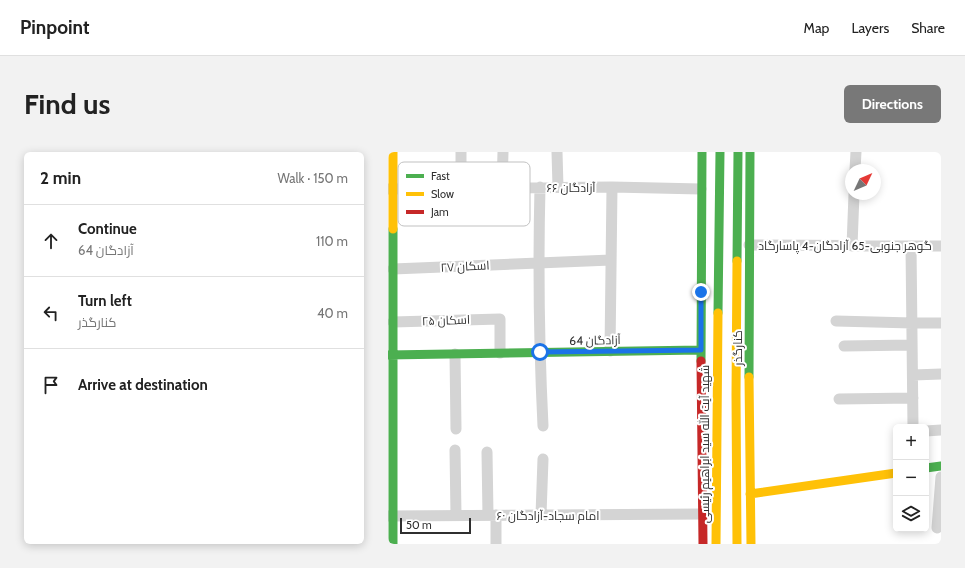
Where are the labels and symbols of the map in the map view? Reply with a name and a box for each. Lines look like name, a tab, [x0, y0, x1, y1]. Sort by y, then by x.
legend	[398, 162, 530, 226]
north arrow	[845, 164, 881, 200]
text: Fast	[431, 169, 450, 183]
street label: آزادگان ۶۶	[546, 180, 596, 195]
text: Slow	[431, 187, 454, 201]
text: Jam	[430, 205, 449, 219]
street label: گوهر جنوبی-65 آزادگان-4 پاسارگاد	[758, 238, 932, 255]
street label: اسکان ۲۷	[440, 257, 490, 275]
route end	[692, 283, 710, 301]
street label: اسکان ۲۵	[422, 312, 470, 328]
street label: کنارگذر	[730, 330, 745, 367]
street label: آزادگان 64	[569, 332, 622, 348]
route start	[531, 343, 549, 361]
street label: شهید آیت الله سید ابراهیم رئیسی	[697, 365, 713, 523]
street label: امام سجاد-آزادگان ۶۰	[497, 508, 599, 524]
scale bar	[400, 516, 471, 535]

